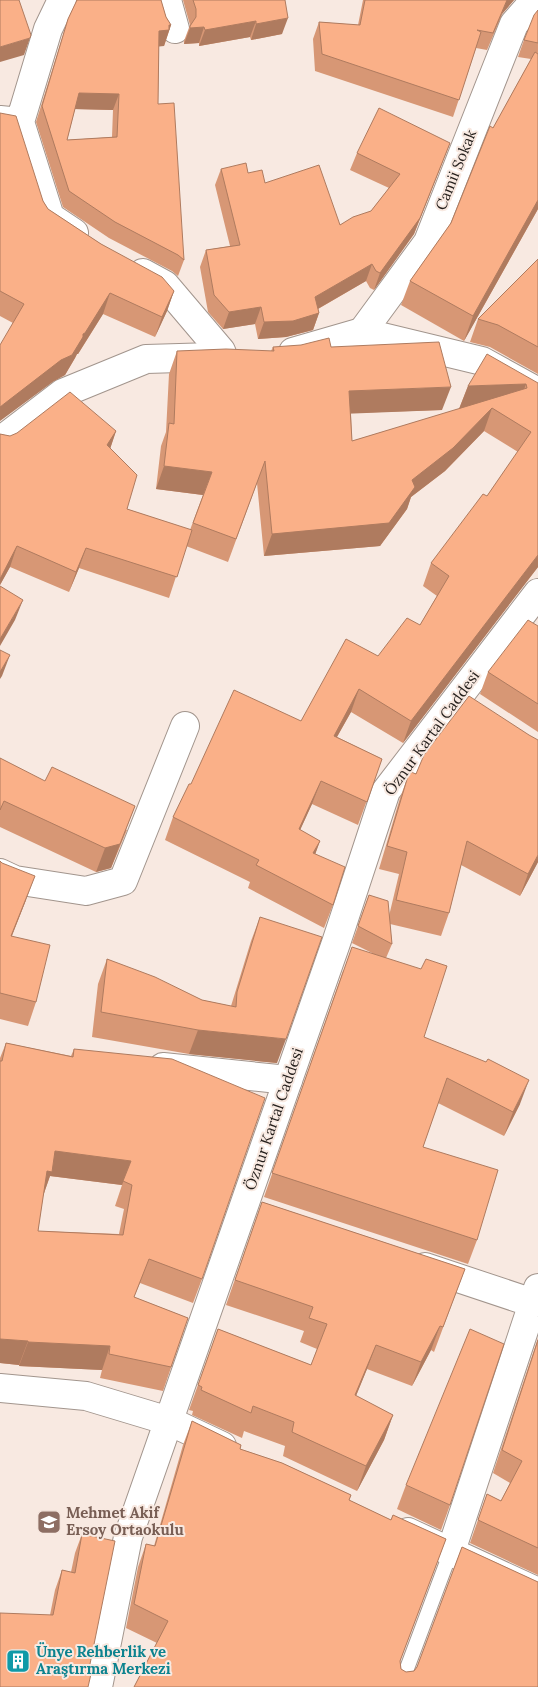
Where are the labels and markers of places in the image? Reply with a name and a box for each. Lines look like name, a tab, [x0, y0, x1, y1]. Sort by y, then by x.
place label: Mehmet Akif Ersoy Ortaokulu	[66, 1503, 184, 1539]
school or university icon: Mehmet Akif Ersoy Ortaokulu	[36, 1509, 62, 1535]
place label: Ünye Rehberlik ve Araştırma Merkezi	[36, 1642, 171, 1678]
building icon: Ünye Rehberlik ve Araştırma Merkezi	[5, 1648, 31, 1674]

